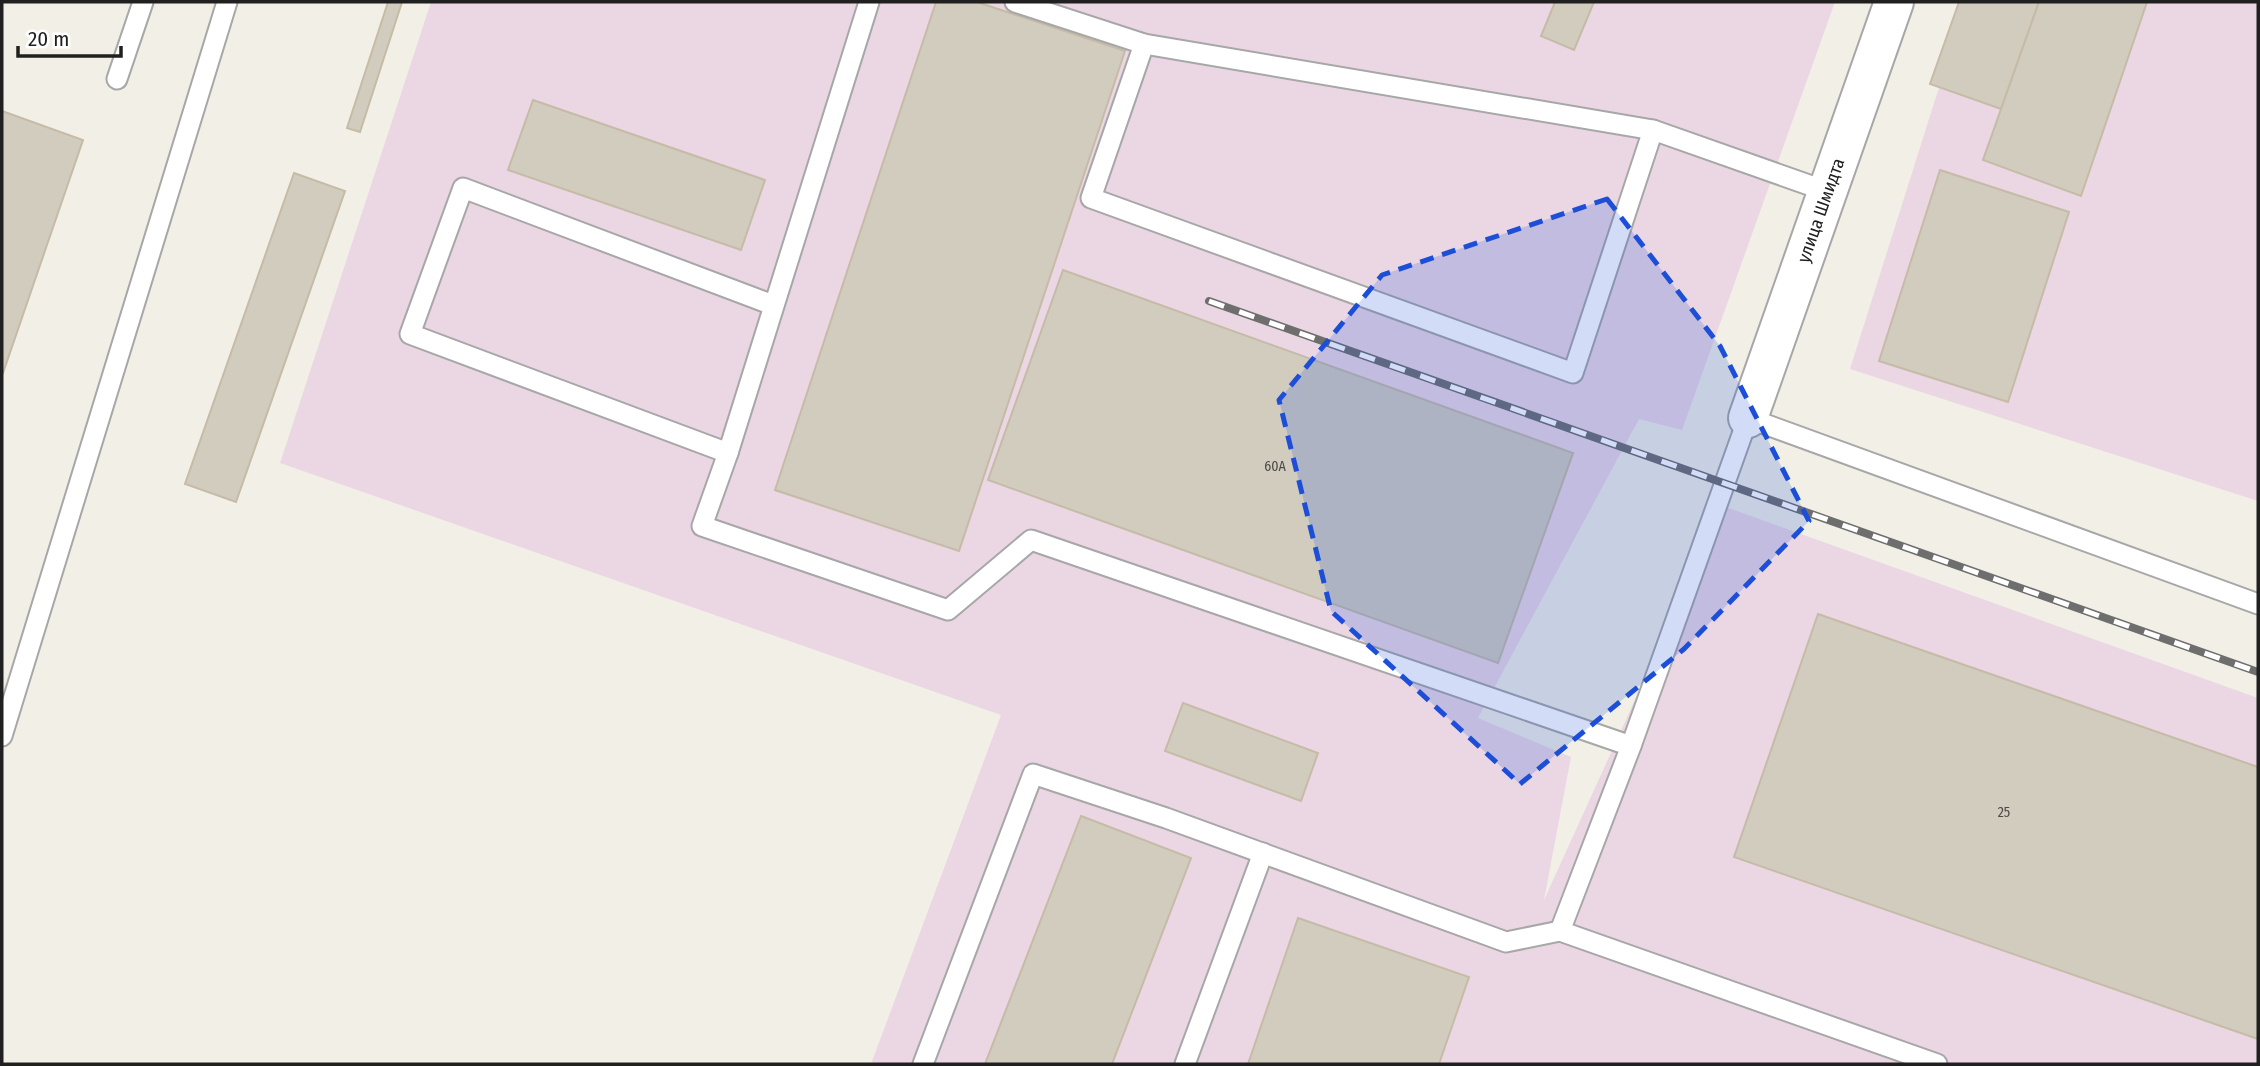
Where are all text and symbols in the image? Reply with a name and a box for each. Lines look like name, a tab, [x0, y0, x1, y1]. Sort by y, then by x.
scale bar	[18, 14, 121, 58]
text: 20 m	[28, 26, 69, 52]
street label: улица Шмидта	[1792, 155, 1849, 266]
house number: 60А	[1264, 458, 1286, 475]
house number: 25	[1998, 804, 2010, 821]

